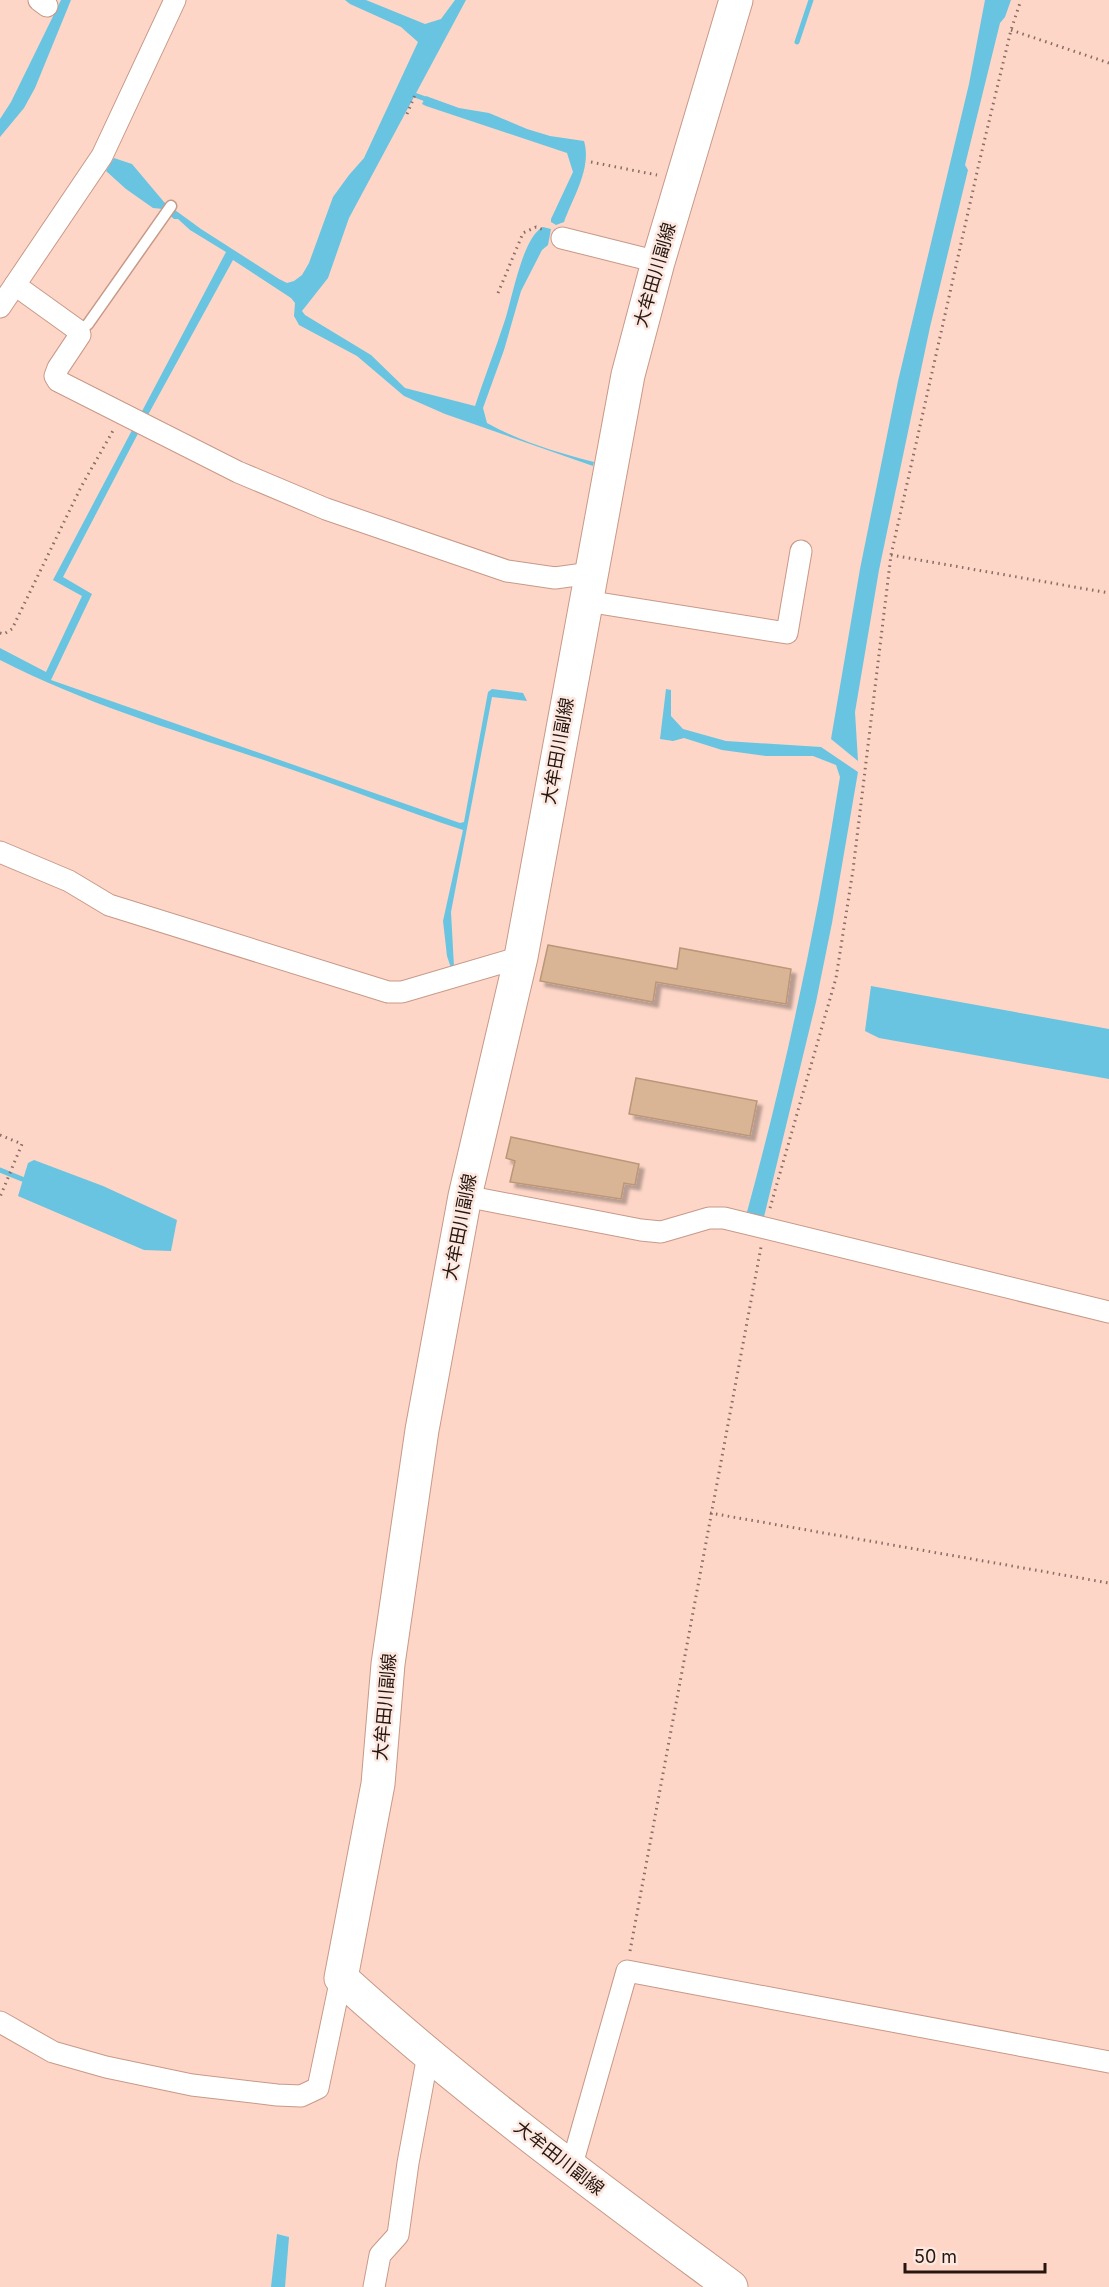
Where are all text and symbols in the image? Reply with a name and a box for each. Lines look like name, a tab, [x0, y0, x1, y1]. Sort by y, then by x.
street label: 大牟田川副線	[630, 220, 679, 330]
street label: 大牟田川副線	[538, 696, 577, 806]
street label: 大牟田川副線	[439, 1172, 480, 1282]
street label: 大牟田川副線	[369, 1652, 400, 1762]
street label: 大牟田川副線	[510, 2116, 608, 2199]
scale bar	[905, 2236, 1044, 2274]
text: 50 m	[914, 2246, 957, 2267]

